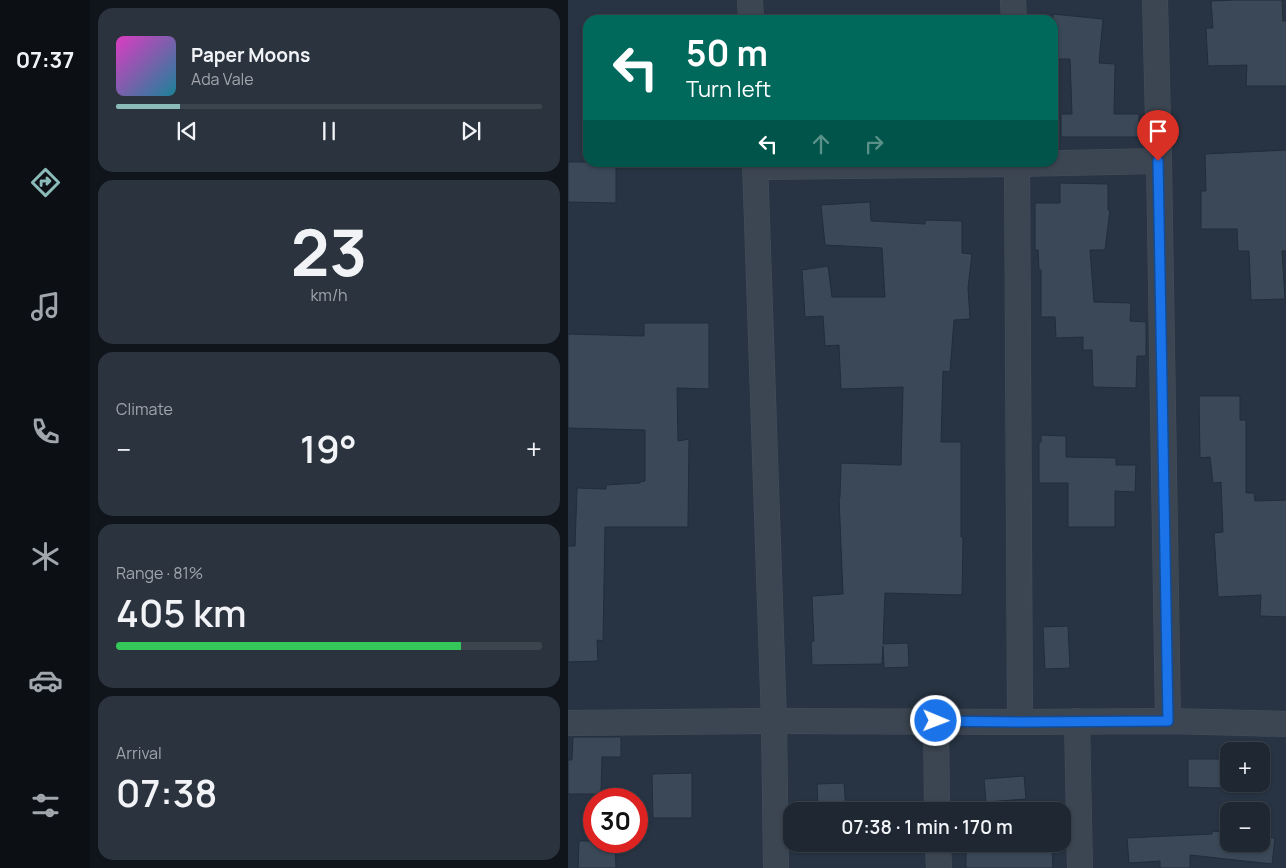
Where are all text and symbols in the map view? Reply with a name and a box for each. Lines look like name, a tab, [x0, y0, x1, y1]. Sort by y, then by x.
text: 50 m	[686, 29, 768, 77]
icon: left	[603, 35, 668, 100]
text: Paper Moons	[191, 42, 310, 68]
text: 07:37	[16, 45, 74, 75]
text: Ada Vale	[191, 68, 254, 90]
text: Turn left	[686, 74, 771, 104]
pin	[1137, 110, 1179, 161]
icon: previous	[173, 117, 201, 145]
icon: pause	[315, 117, 343, 145]
icon: next	[457, 117, 485, 145]
icon: arrive	[1144, 117, 1172, 145]
icon: left	[754, 130, 782, 158]
icon: ahead	[807, 130, 835, 158]
icon: right	[860, 130, 888, 158]
icon: directions	[28, 165, 63, 200]
text: 23	[291, 207, 367, 296]
text: km/h	[310, 284, 348, 306]
icon: music	[28, 289, 63, 324]
text: Climate	[116, 398, 173, 420]
icon: phone	[28, 414, 63, 449]
text: 19°	[300, 422, 357, 474]
text: −	[116, 430, 131, 468]
text: +	[526, 430, 542, 468]
icon: climate	[28, 539, 63, 574]
text: Range · 81%	[116, 562, 203, 584]
text: 405 km	[116, 586, 247, 638]
icon: car	[28, 663, 63, 698]
position arrow	[909, 694, 961, 746]
text: Arrival	[116, 742, 162, 764]
map controls	[1220, 742, 1270, 852]
button: +	[1220, 742, 1270, 792]
text: 07:38	[116, 766, 217, 818]
icon: filters	[28, 788, 63, 823]
speed limit sign: 30	[583, 788, 648, 853]
button: −	[1220, 802, 1270, 852]
text: 07:38 · 1 min · 170 m	[841, 814, 1013, 840]

